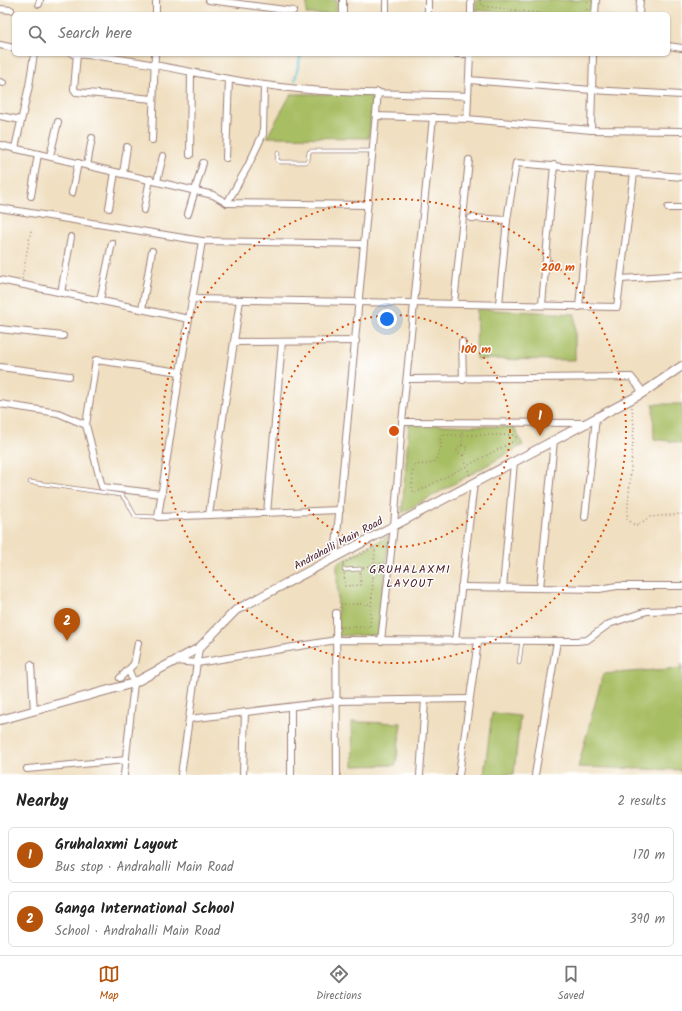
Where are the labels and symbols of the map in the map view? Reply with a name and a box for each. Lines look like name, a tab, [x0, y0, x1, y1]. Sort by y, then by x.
text: 200 m	[541, 258, 575, 277]
your location	[377, 309, 397, 329]
text: 100 m	[461, 340, 491, 359]
pin: 1	[527, 403, 553, 436]
centre of rings	[387, 424, 401, 438]
street label: Andrahalli Main Road	[290, 512, 387, 575]
district label: GRUHALAXMI LAYOUT	[369, 560, 451, 593]
pin: 2	[54, 608, 80, 641]

